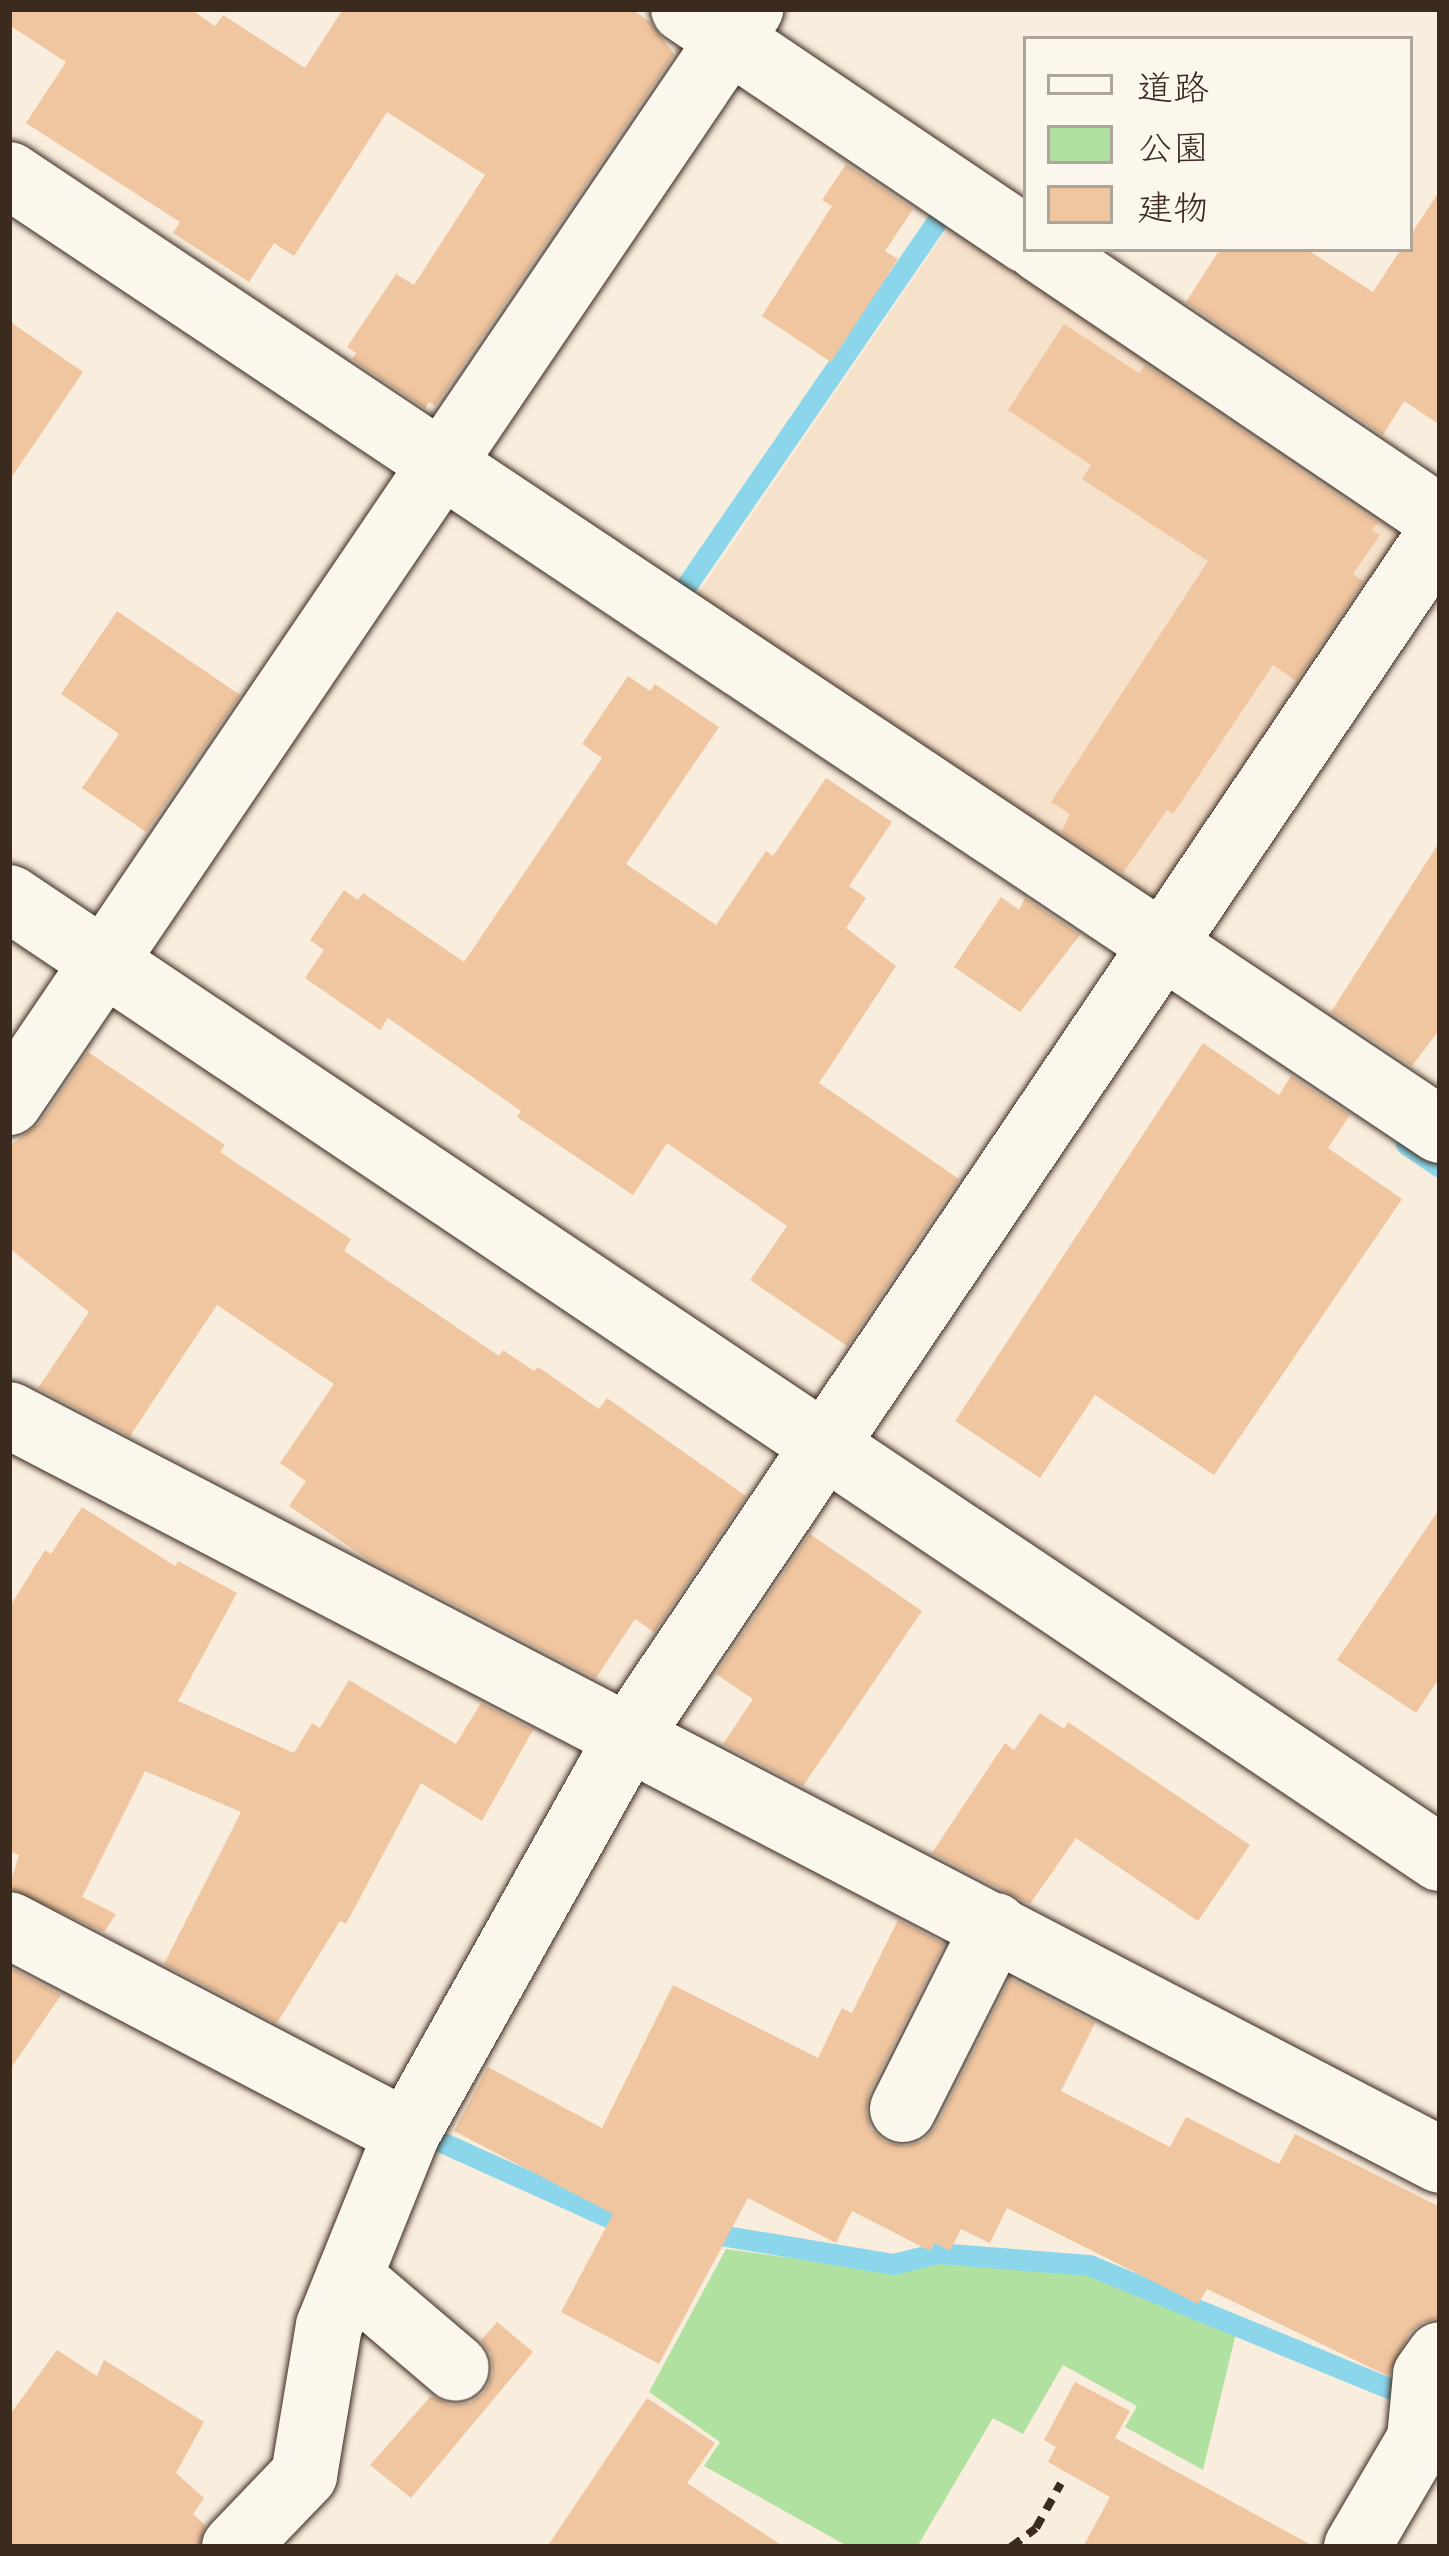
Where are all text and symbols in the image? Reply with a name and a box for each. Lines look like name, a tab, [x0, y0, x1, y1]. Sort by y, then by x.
legend	[1023, 36, 1413, 252]
text: 道路	[1137, 62, 1209, 109]
text: 公園	[1137, 122, 1209, 169]
text: 建物	[1137, 182, 1209, 229]

